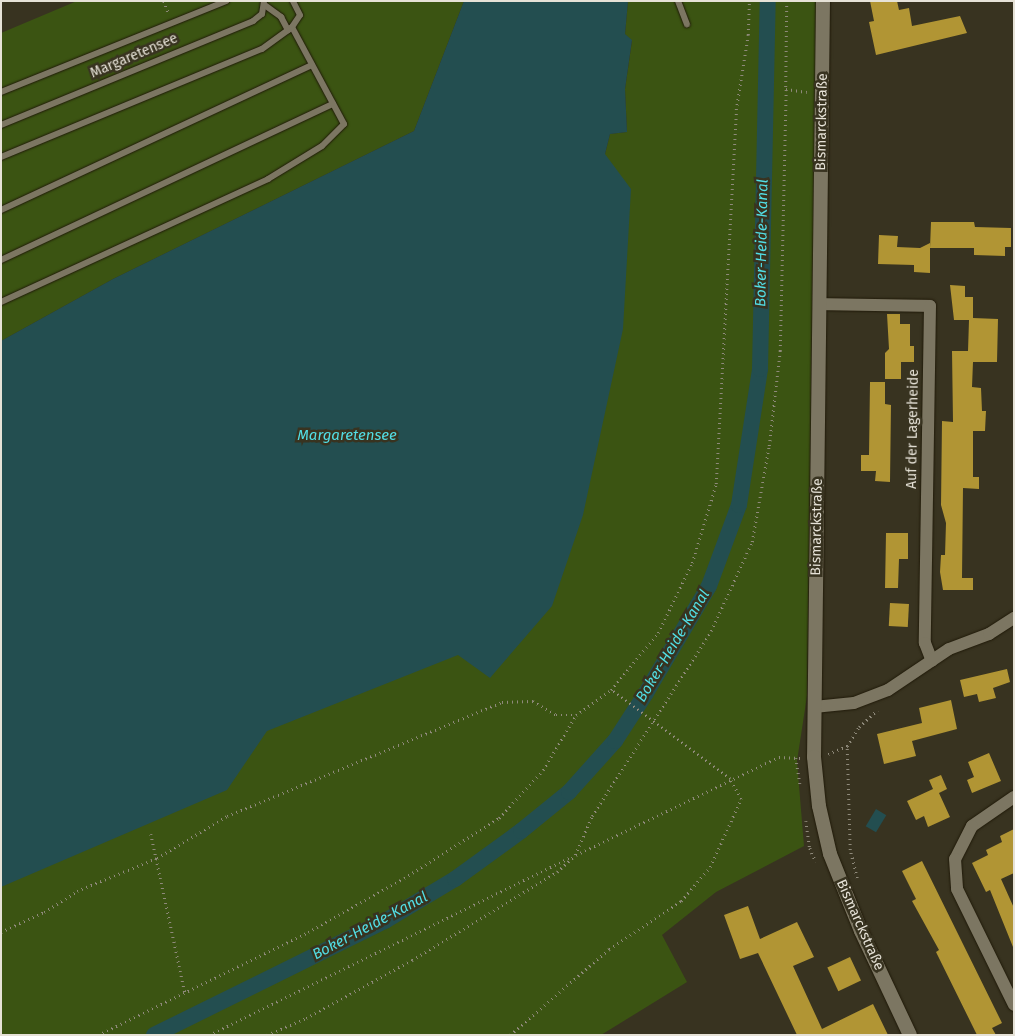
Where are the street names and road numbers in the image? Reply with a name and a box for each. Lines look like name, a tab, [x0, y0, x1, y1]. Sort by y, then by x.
street label: Margaretensee	[88, 30, 180, 82]
street label: Bismarckstraße	[813, 73, 831, 171]
street label: Auf der Lagerheide	[904, 369, 922, 489]
street label: Bismarckstraße	[808, 478, 826, 576]
street label: Bismarckstraße	[833, 877, 887, 973]

